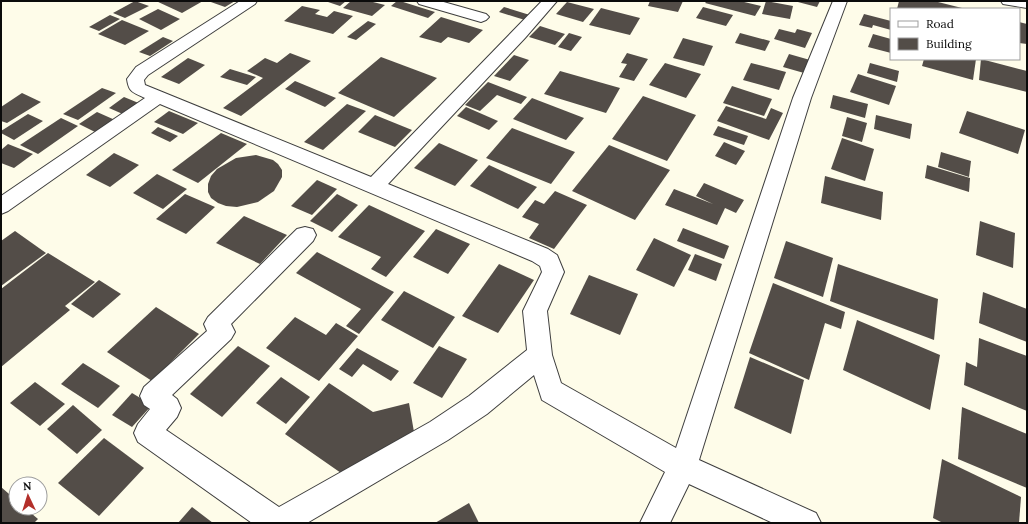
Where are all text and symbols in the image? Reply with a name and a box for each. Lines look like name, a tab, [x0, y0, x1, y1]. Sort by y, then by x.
legend	[890, 8, 1020, 60]
text: Road	[926, 16, 954, 31]
text: Building	[926, 36, 972, 51]
north arrow	[8, 476, 48, 516]
text: N	[23, 479, 33, 493]

